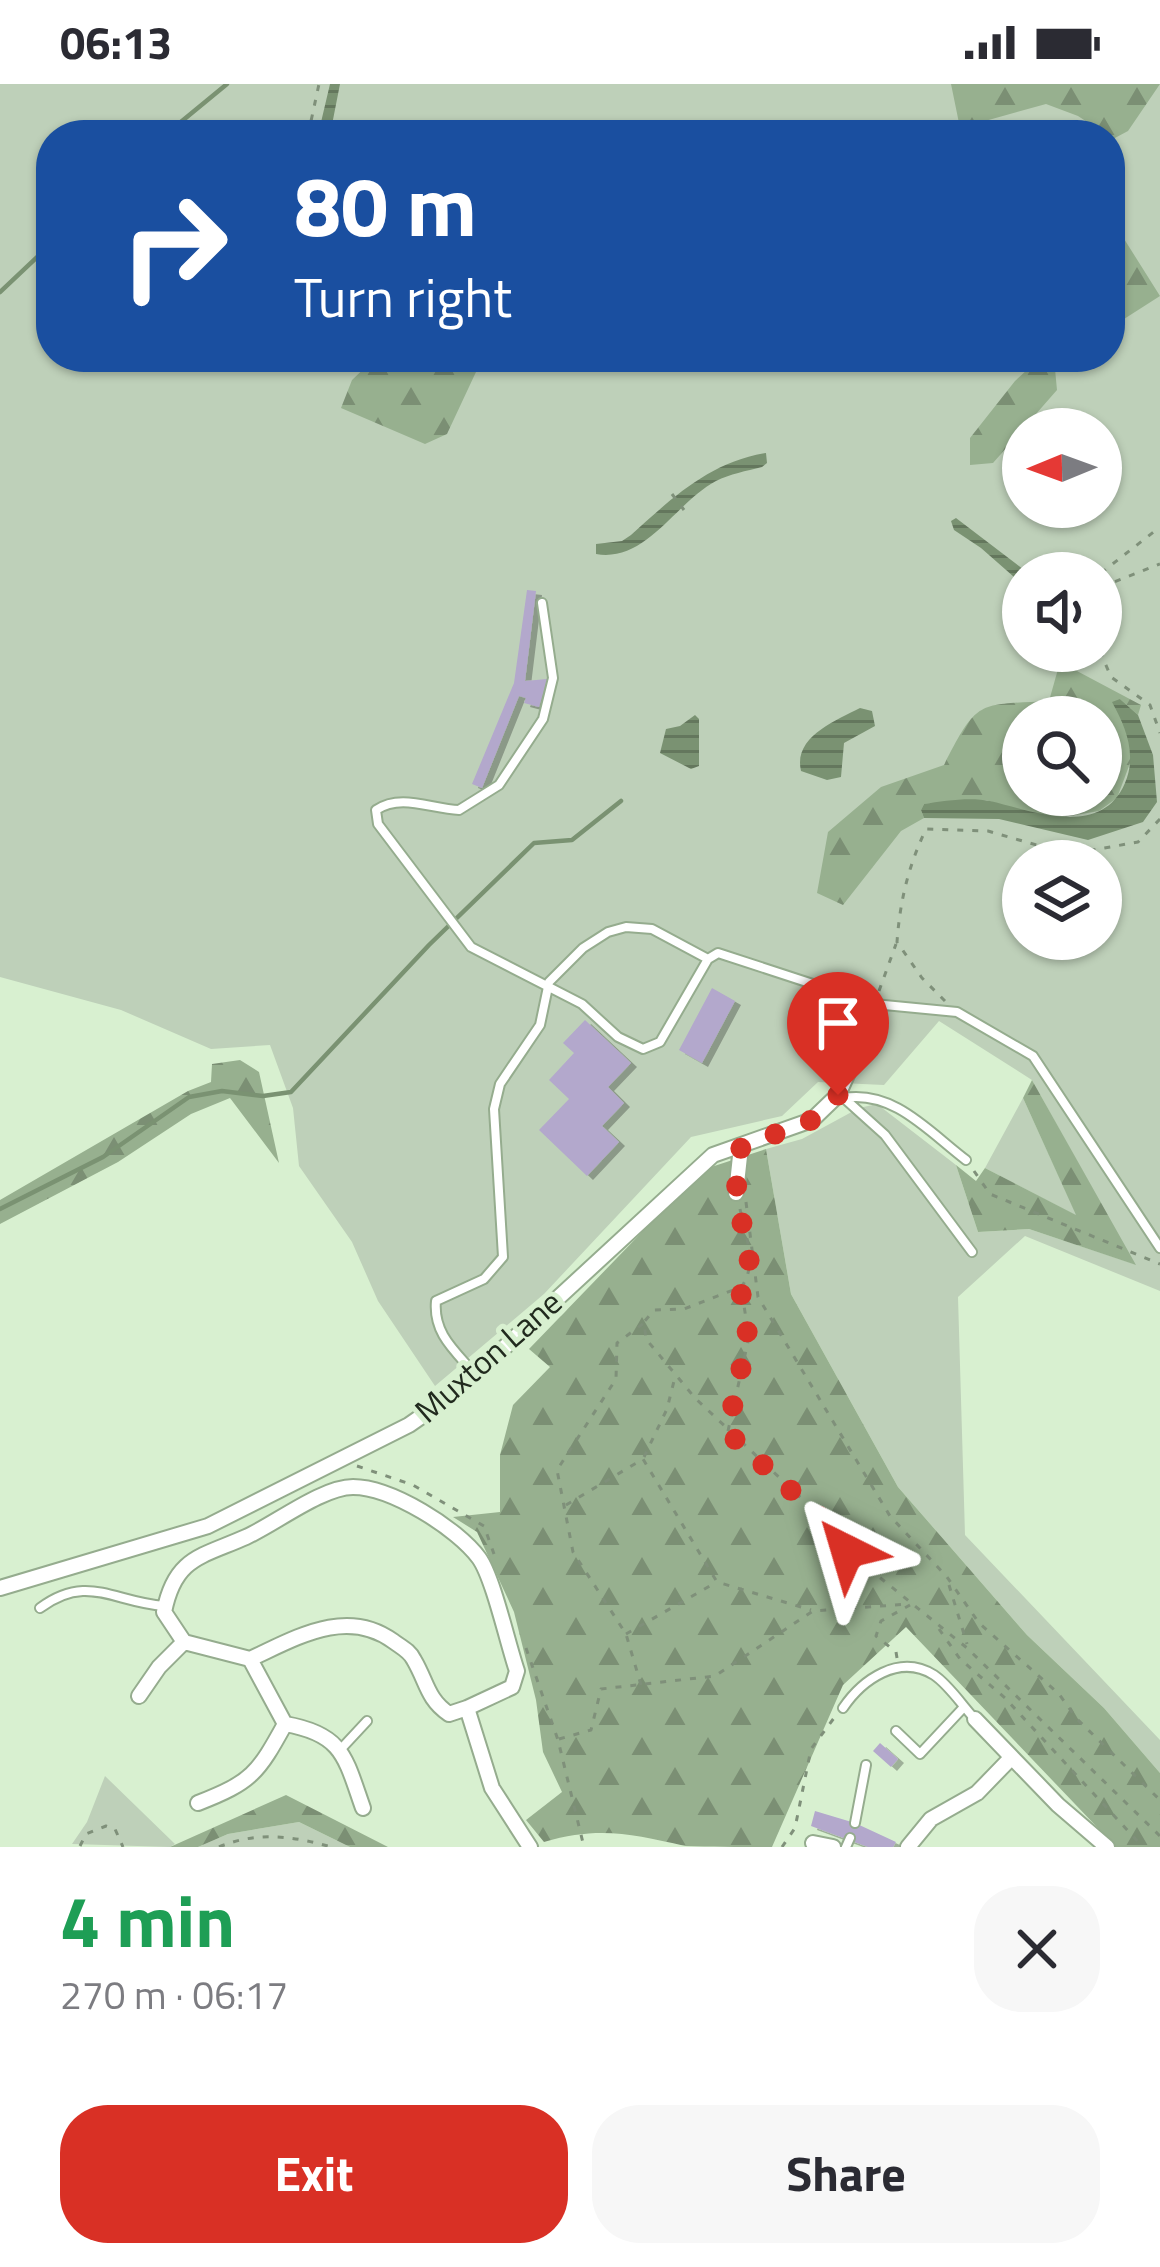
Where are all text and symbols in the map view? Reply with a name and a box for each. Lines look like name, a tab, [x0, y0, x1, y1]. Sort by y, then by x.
text: 06:13	[60, 8, 172, 76]
text: 80 m	[294, 141, 477, 269]
icon: right	[96, 168, 252, 324]
text: Turn right	[294, 256, 512, 338]
north arrow	[1002, 408, 1122, 528]
map controls	[1002, 408, 1122, 960]
button: sound	[1002, 552, 1122, 672]
button: search	[1002, 696, 1122, 816]
button: layers	[1002, 840, 1122, 960]
pin	[787, 972, 889, 1095]
icon: arrive	[805, 990, 871, 1056]
street label: Muxton Lane	[403, 1278, 573, 1434]
position arrow	[784, 1488, 910, 1614]
text: 4 min	[60, 1865, 235, 1975]
button: close	[974, 1886, 1100, 2012]
text: 270 m · 06:17	[60, 1965, 288, 2024]
button: Exit	[60, 2105, 568, 2243]
button: Share	[592, 2105, 1100, 2243]

